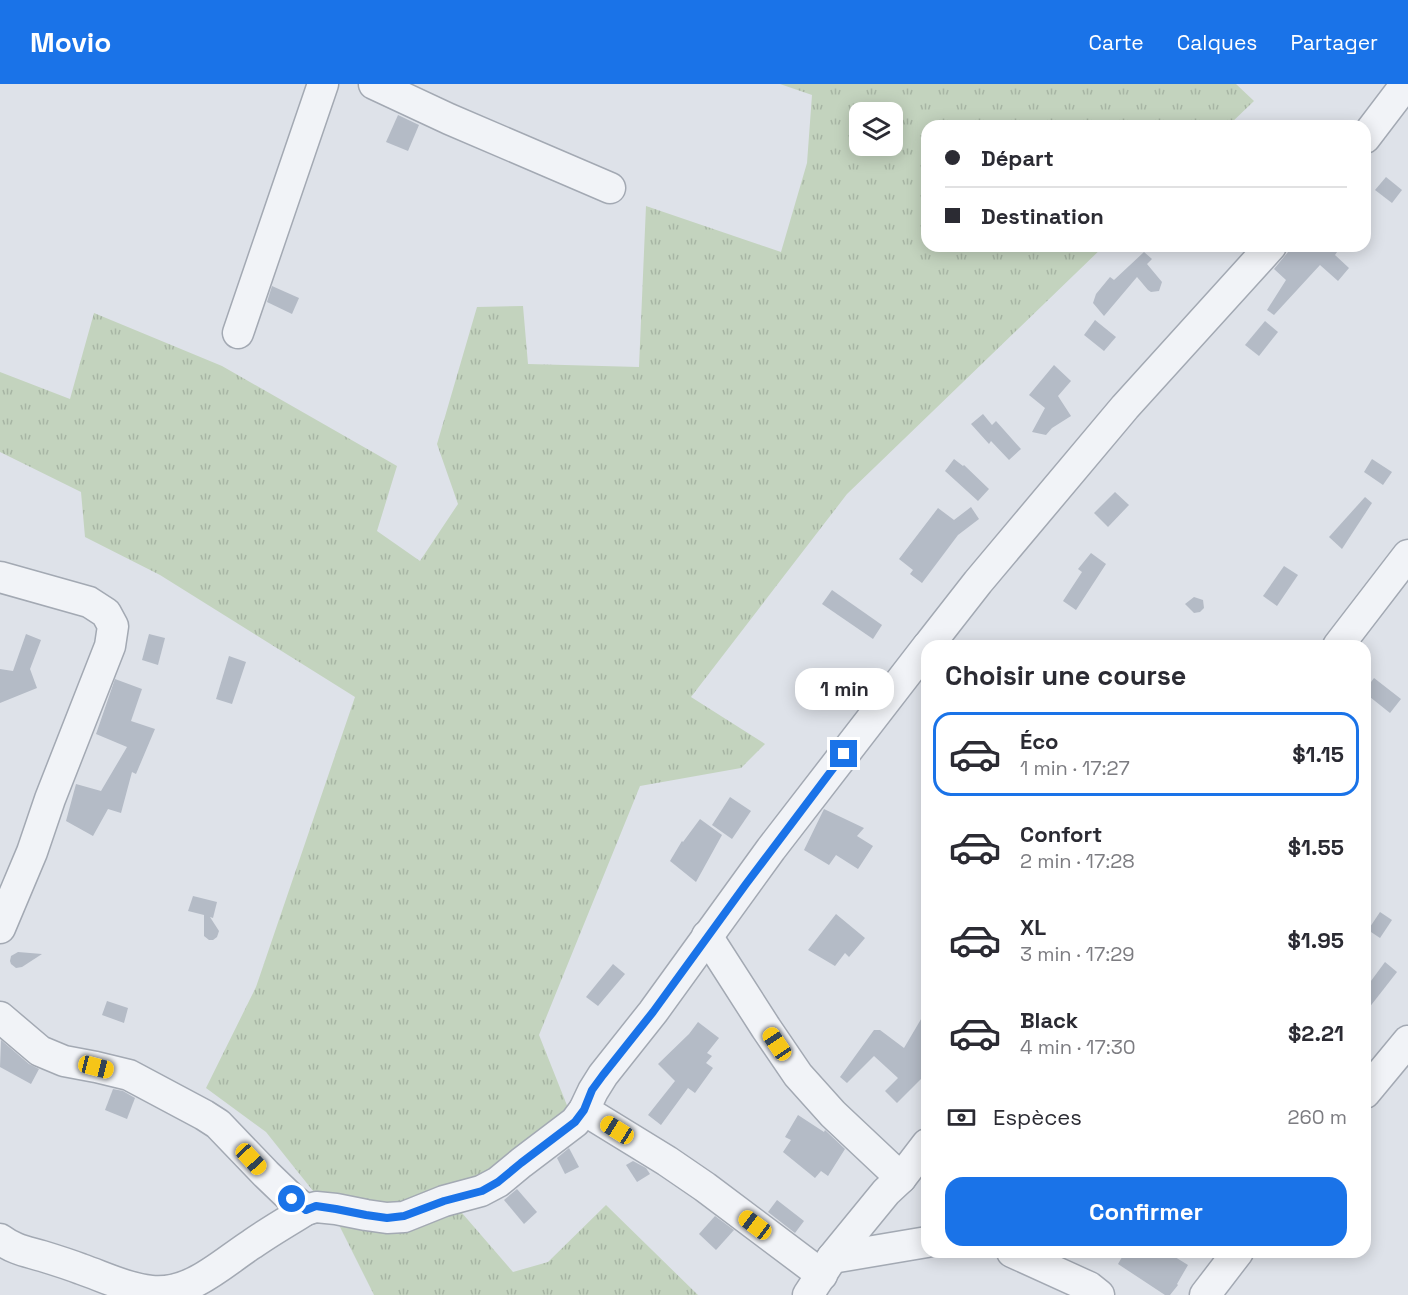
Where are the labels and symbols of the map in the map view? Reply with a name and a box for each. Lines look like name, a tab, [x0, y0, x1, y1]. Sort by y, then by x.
callout: 1 min	[794, 667, 894, 709]
route end	[830, 740, 857, 767]
car	[759, 1024, 795, 1064]
car	[76, 1054, 116, 1080]
car	[597, 1113, 637, 1147]
car	[232, 1140, 270, 1178]
route start	[278, 1185, 305, 1212]
car	[735, 1207, 775, 1243]

